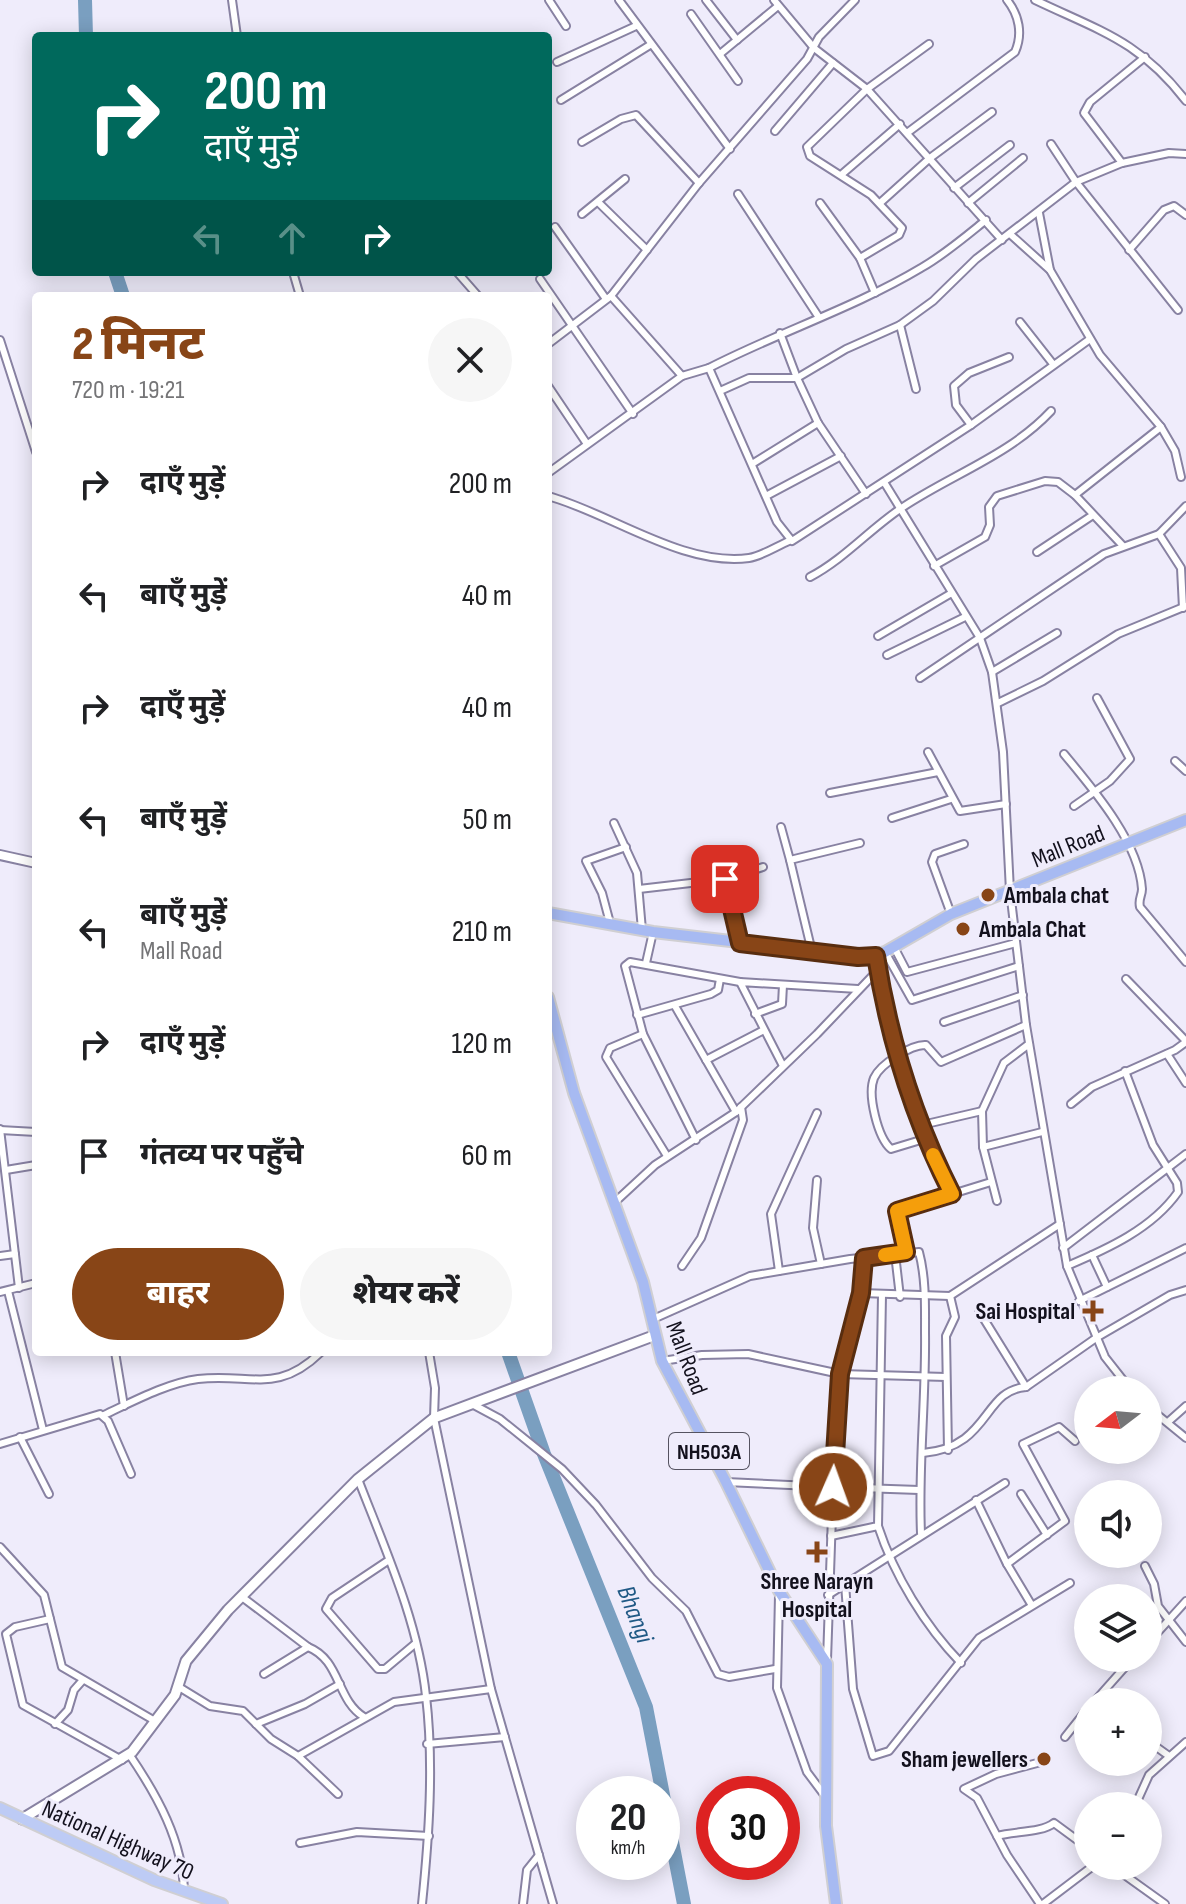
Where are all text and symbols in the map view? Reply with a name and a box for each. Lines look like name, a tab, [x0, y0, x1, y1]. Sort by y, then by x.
text: 200 m	[204, 59, 328, 126]
icon: right	[72, 64, 176, 168]
text: दाएँ मुड़ें	[204, 127, 299, 170]
icon: left	[186, 216, 230, 260]
icon: ahead	[270, 216, 314, 260]
icon: right	[354, 216, 398, 260]
text: 2 मिनट	[72, 316, 204, 373]
button: close	[428, 318, 512, 402]
text: 720 m · 19:21	[72, 375, 184, 406]
icon: right	[72, 462, 116, 506]
text: दाएँ मुड़ें	[140, 465, 225, 501]
text: 200 m	[449, 466, 512, 502]
icon: left	[72, 574, 116, 618]
text: बाएँ मुड़ें	[140, 577, 227, 613]
text: 40 m	[462, 578, 512, 614]
icon: right	[72, 686, 116, 730]
text: दाएँ मुड़ें	[140, 689, 225, 725]
text: 40 m	[462, 690, 512, 726]
icon: left	[72, 798, 116, 842]
text: बाएँ मुड़ें	[140, 801, 227, 837]
text: 50 m	[463, 802, 512, 838]
street label: Mall Road	[1027, 819, 1109, 874]
pin	[691, 845, 759, 913]
icon: arrive	[703, 857, 747, 901]
place label: Ambala chat	[1003, 881, 1109, 910]
marker: Ambala chat	[979, 886, 997, 904]
text: बाएँ मुड़ें	[140, 897, 227, 933]
icon: left	[72, 910, 116, 954]
text: 210 m	[452, 914, 512, 950]
place label: Ambala Chat	[978, 915, 1086, 944]
marker: Ambala Chat	[954, 920, 972, 938]
text: Mall Road	[140, 936, 223, 967]
icon: right	[72, 1022, 116, 1066]
text: दाएँ मुड़ें	[140, 1025, 225, 1061]
text: 120 m	[451, 1026, 512, 1062]
icon: arrive	[72, 1134, 116, 1178]
text: गंतव्य पर पहुँचे	[140, 1137, 304, 1173]
text: 60 m	[461, 1138, 512, 1174]
button: बाहर	[72, 1248, 284, 1340]
button: शेयर करें	[300, 1248, 512, 1340]
place label: Sai Hospital	[975, 1297, 1075, 1326]
marker: Sai Hospital	[1082, 1300, 1104, 1322]
street label: Mall Road	[659, 1317, 714, 1399]
north arrow	[1074, 1376, 1162, 1464]
map controls	[1074, 1376, 1162, 1880]
road number: NH503A	[669, 1433, 749, 1469]
position arrow	[791, 1445, 875, 1529]
button: sound	[1074, 1480, 1162, 1568]
marker: Shree Narayn Hospital	[806, 1541, 828, 1563]
place label: Shree Narayn Hospital	[761, 1567, 873, 1624]
water label: Bhangi	[610, 1581, 660, 1649]
button: layers	[1074, 1584, 1162, 1672]
button: +	[1074, 1688, 1162, 1776]
place label: Sham jewellers	[901, 1745, 1028, 1774]
marker: Sham jewellers	[1035, 1750, 1053, 1768]
speed limit sign: 30	[696, 1776, 800, 1880]
button: −	[1074, 1792, 1162, 1880]
street label: National Highway 70	[37, 1794, 198, 1887]
text: 20	[610, 1794, 646, 1842]
text: km/h	[611, 1836, 645, 1860]

